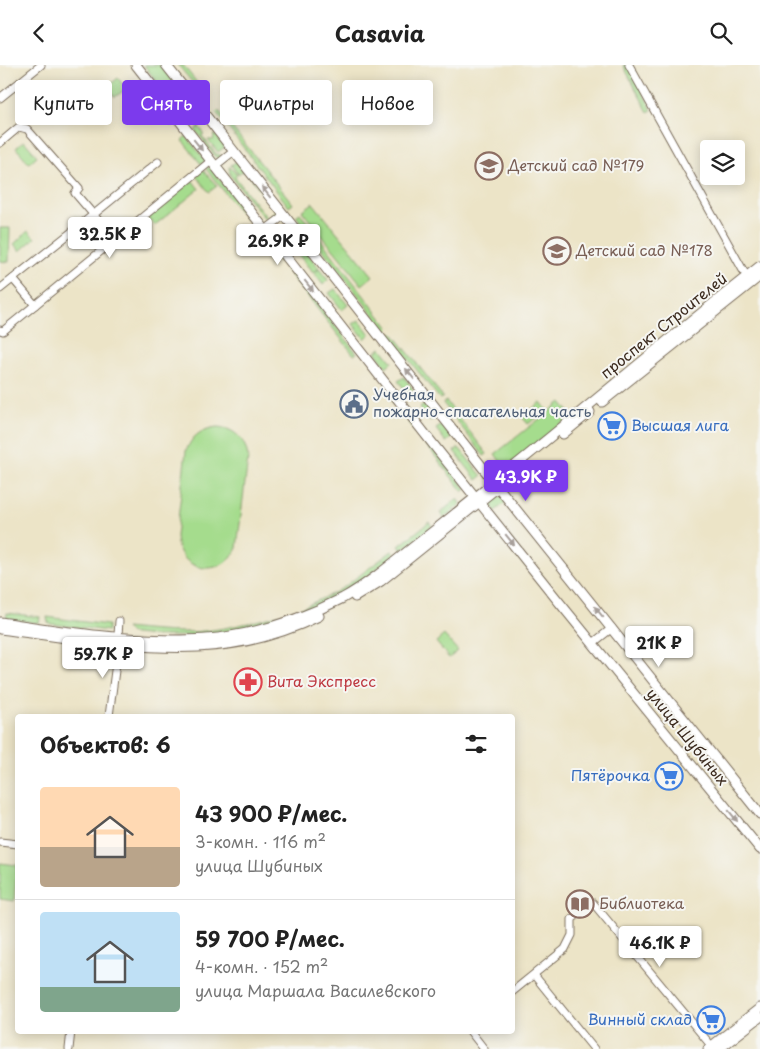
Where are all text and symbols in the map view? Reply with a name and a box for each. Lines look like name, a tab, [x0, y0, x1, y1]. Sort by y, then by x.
text: Casavia	[335, 16, 425, 49]
icon: back	[25, 19, 53, 47]
icon: search	[707, 19, 735, 47]
chip: Купить	[15, 80, 112, 125]
chip: Снять	[122, 80, 210, 125]
chip: Фильтры	[220, 80, 332, 125]
chip: Новое	[342, 80, 433, 125]
one-way arrow	[193, 138, 204, 151]
map controls	[700, 140, 745, 185]
button: layers	[700, 140, 745, 185]
school or university icon: Детский сад №179	[474, 151, 504, 181]
place label: Детский сад №179	[507, 153, 644, 176]
one-way arrow	[261, 186, 272, 199]
pin: 32.5K ₽	[64, 217, 156, 259]
text: 32.5K ₽	[79, 221, 141, 245]
pin: 26.9K ₽	[232, 223, 324, 266]
text: 26.9K ₽	[247, 228, 309, 252]
school or university icon: Детский сад №178	[542, 236, 572, 266]
place label: Детский сад №178	[575, 238, 713, 261]
street label: проспект Строителей	[595, 266, 731, 383]
one-way arrow	[304, 279, 315, 292]
one-way arrow	[405, 368, 416, 381]
place label: Учебная пожарно-спасательная часть	[373, 382, 592, 422]
public building icon: Учебная пожарно-спасательная часть	[339, 389, 369, 419]
supermarket icon: Высшая лига	[597, 411, 627, 441]
place label: Высшая лига	[631, 413, 729, 436]
pin: 43.9K ₽	[480, 459, 572, 502]
text: 43.9K ₽	[495, 464, 557, 488]
one-way arrow	[504, 533, 515, 546]
one-way arrow	[593, 606, 604, 619]
pin: 21K ₽	[624, 625, 694, 668]
text: 21K ₽	[636, 630, 682, 654]
pin: 59.7K ₽	[57, 637, 149, 679]
text: 59.7K ₽	[73, 641, 133, 665]
pharmacy icon: Вита Экспресс	[233, 667, 263, 697]
place label: Вита Экспресс	[267, 669, 376, 692]
street label: улица Шубиных	[642, 682, 735, 790]
text: Объектов: 6	[40, 728, 171, 760]
icon: filters	[462, 730, 490, 758]
supermarket icon: Пятёрочка	[654, 761, 684, 791]
place label: Пятёрочка	[571, 763, 651, 786]
text: 43 900 ₽/мес.	[195, 797, 347, 829]
icon: home	[80, 807, 140, 867]
one-way arrow	[728, 809, 739, 822]
text: 3-комн. · 116 m²	[195, 829, 326, 853]
text: улица Шубиных	[195, 853, 323, 877]
library icon: Библиотека	[565, 889, 595, 919]
place label: Библиотека	[599, 891, 685, 914]
text: 59 700 ₽/мес.	[195, 922, 345, 954]
pin: 46.1K ₽	[614, 925, 706, 968]
text: 46.1K ₽	[630, 930, 690, 954]
icon: home	[80, 932, 140, 992]
text: 4-комн. · 152 m²	[195, 954, 328, 978]
text: улица Маршала Василевского	[195, 978, 436, 1002]
supermarket icon: Винный склад	[696, 1005, 726, 1035]
place label: Винный склад	[588, 1007, 692, 1030]

